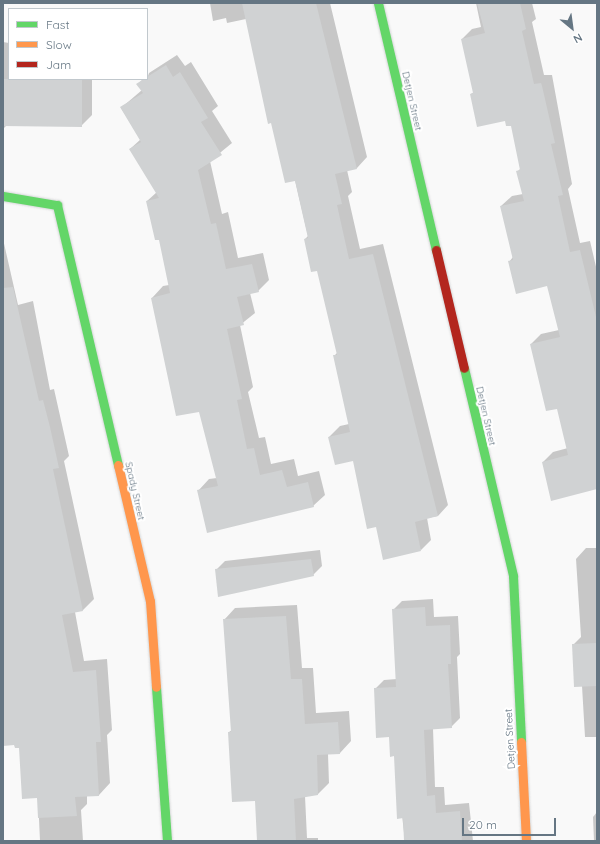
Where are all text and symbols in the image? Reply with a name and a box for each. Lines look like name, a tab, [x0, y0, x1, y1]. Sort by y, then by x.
legend	[8, 8, 148, 80]
north arrow	[552, 8, 592, 48]
text: Fast	[46, 17, 70, 32]
text: N	[571, 30, 585, 47]
text: Slow	[46, 37, 72, 52]
text: Jam	[46, 57, 71, 72]
street label: Detjen Street	[399, 70, 425, 132]
street label: Detjen Street	[473, 385, 499, 447]
street label: Spady Street	[122, 461, 148, 521]
street label: Detjen Street	[502, 708, 518, 770]
scale bar	[464, 810, 558, 836]
text: 20 m	[469, 817, 497, 832]

